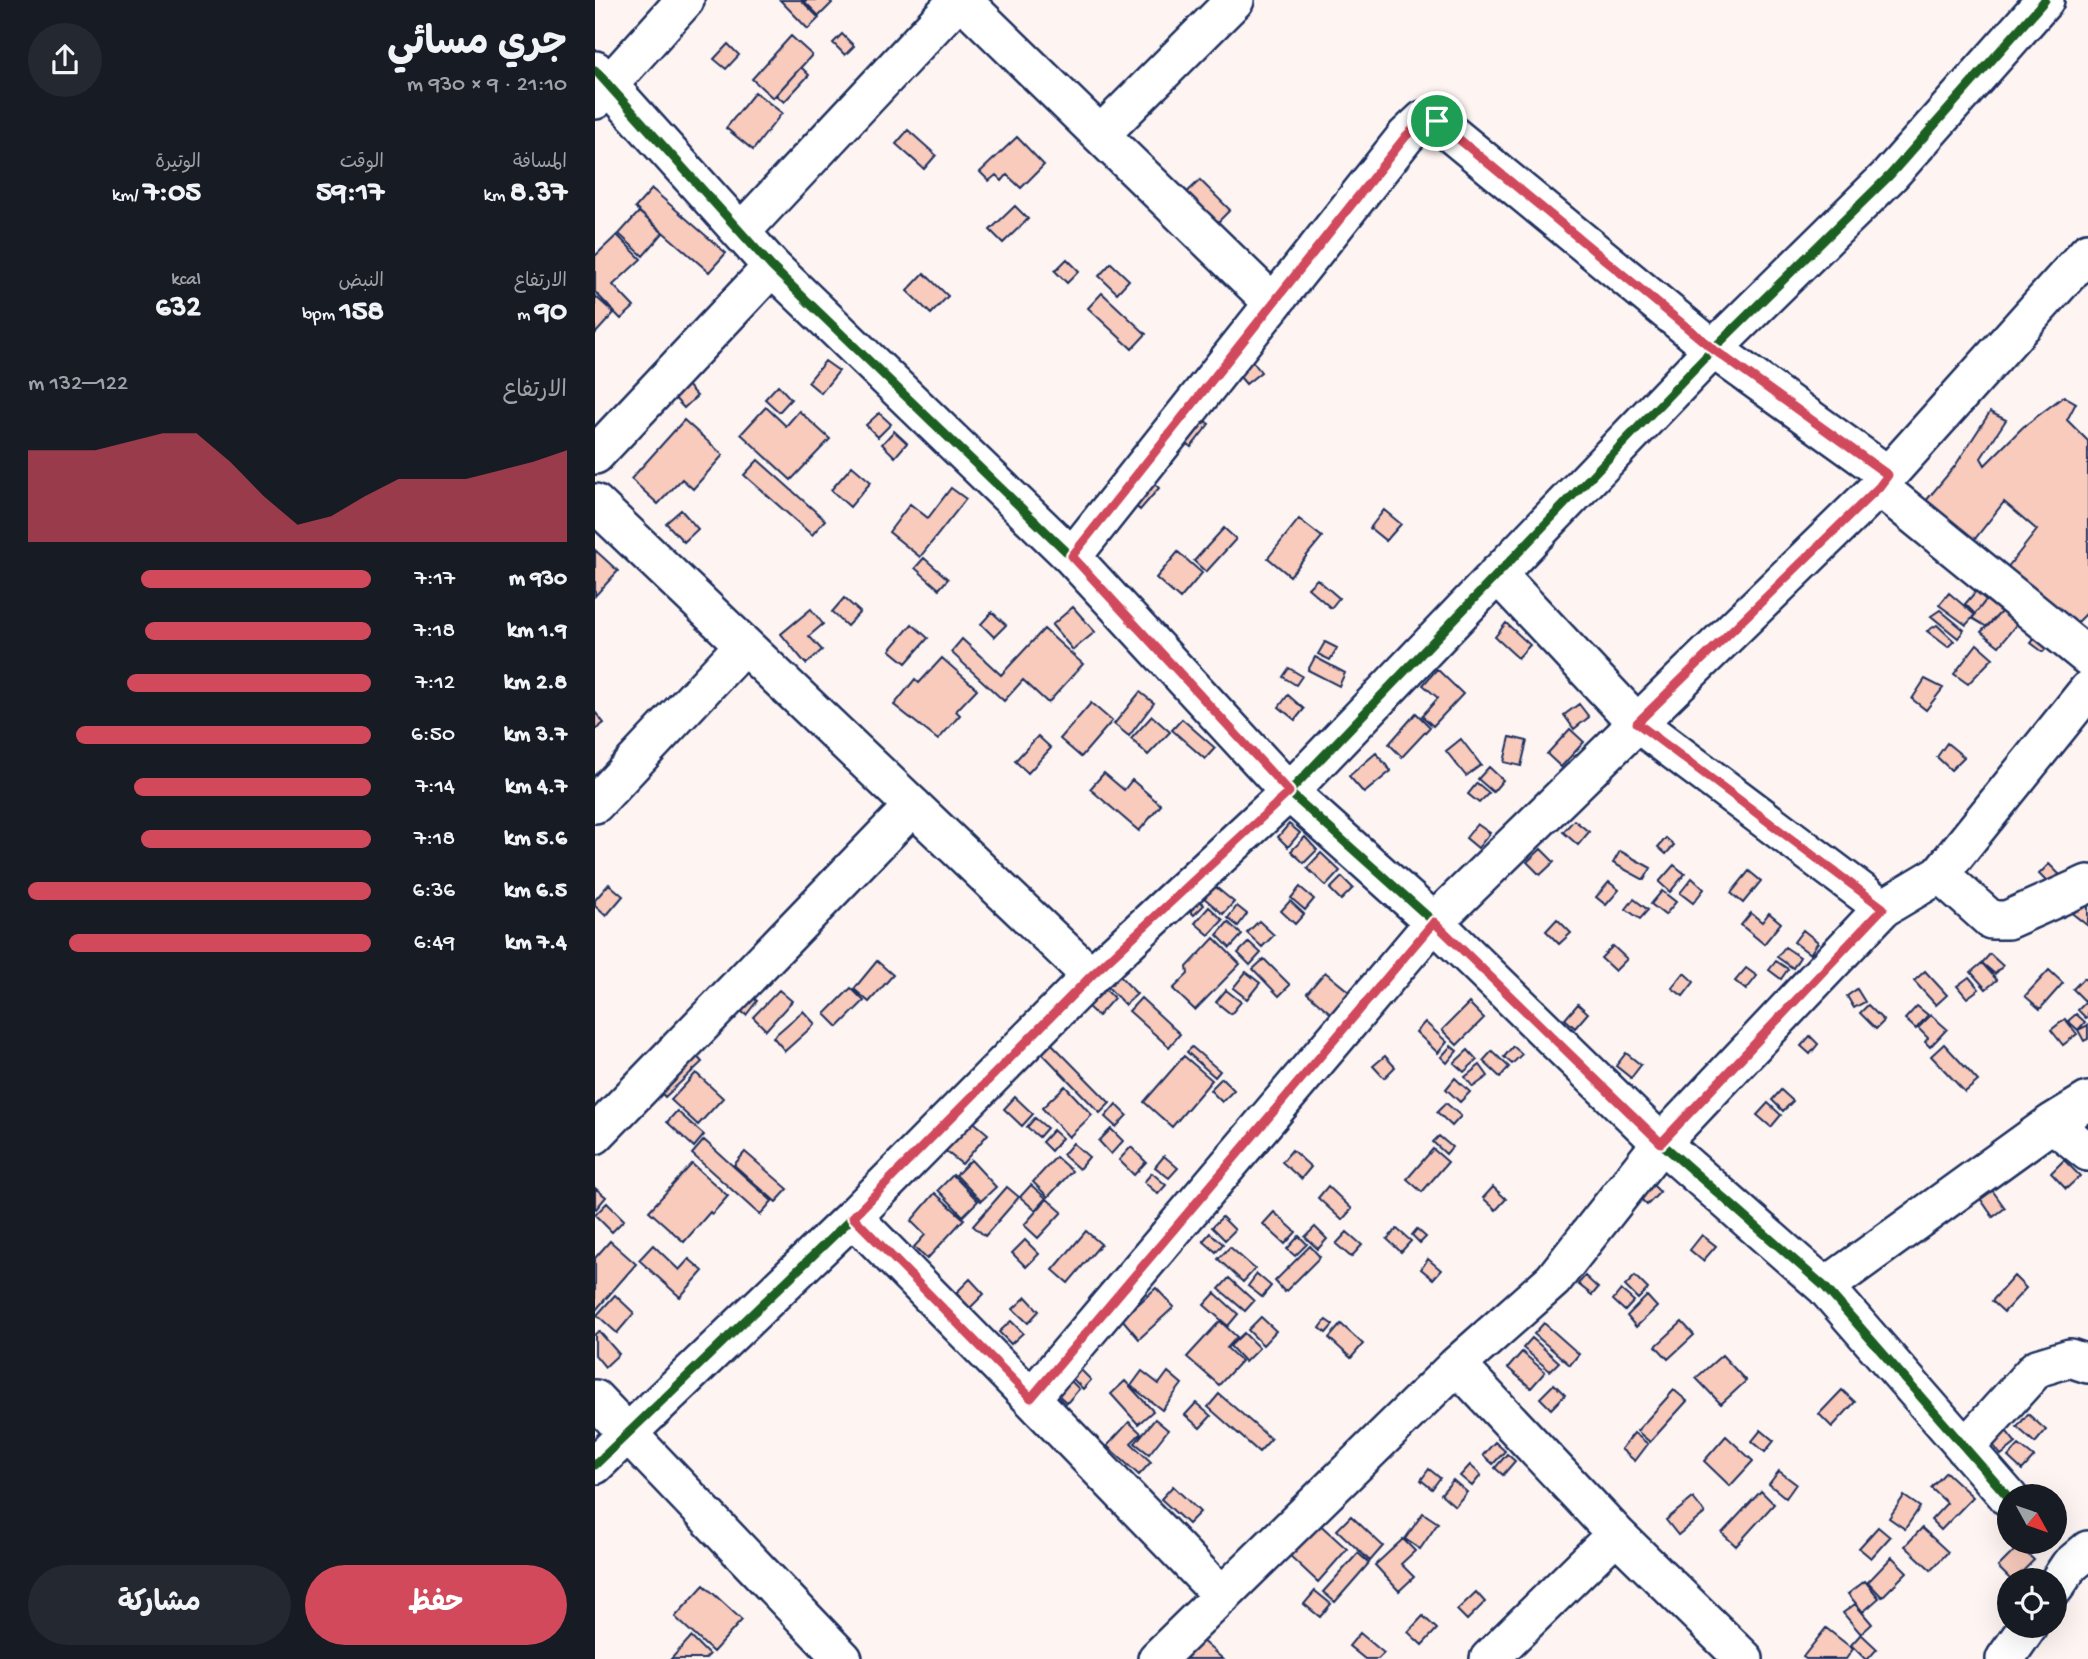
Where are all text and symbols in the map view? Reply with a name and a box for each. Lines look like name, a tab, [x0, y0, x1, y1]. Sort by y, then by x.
button: share	[28, 23, 102, 97]
text: جري مسائي	[387, 24, 567, 68]
text: 21:10 · 9 × 930 m	[407, 72, 567, 99]
pin	[1407, 91, 1467, 151]
icon: arrive	[1418, 102, 1456, 140]
text: الوتيرة	[155, 152, 201, 175]
text: الوقت	[340, 152, 384, 175]
text: المسافة	[513, 152, 567, 175]
text: 7:05	[143, 177, 201, 212]
text: 59:17	[316, 177, 384, 212]
text: 8.37	[510, 177, 567, 212]
text: /km	[112, 185, 143, 208]
text: km	[484, 185, 510, 208]
text: kcal	[171, 269, 201, 292]
text: النبض	[339, 271, 384, 294]
text: الارتفاع	[514, 271, 567, 294]
text: 632	[156, 292, 201, 327]
text: 158	[340, 296, 384, 331]
text: 90	[535, 296, 567, 331]
text: bpm	[302, 304, 340, 327]
text: m	[517, 304, 535, 327]
text: 122–132 m	[28, 371, 128, 398]
text: الارتفاع	[503, 378, 567, 405]
text: 7:17	[415, 566, 455, 593]
text: 930 m	[509, 566, 567, 593]
text: 7:18	[414, 618, 455, 645]
text: 1.9 km	[507, 618, 567, 645]
text: 7:12	[415, 670, 455, 697]
text: 2.8 km	[504, 670, 567, 697]
text: 6:50	[411, 722, 455, 749]
text: 3.7 km	[504, 722, 567, 749]
text: 7:14	[416, 774, 455, 801]
text: 4.7 km	[505, 774, 567, 801]
text: 7:18	[414, 826, 455, 853]
text: 5.6 km	[504, 826, 567, 853]
text: 6:36	[413, 878, 455, 905]
text: 6.5 km	[504, 878, 567, 905]
text: 6:49	[414, 930, 455, 957]
text: 7.4 km	[505, 930, 567, 957]
north arrow	[1997, 1484, 2067, 1554]
map controls	[1997, 1484, 2067, 1638]
button: مشاركة	[28, 1565, 291, 1645]
button: حفظ	[305, 1565, 567, 1645]
button: locate	[1997, 1568, 2067, 1638]

